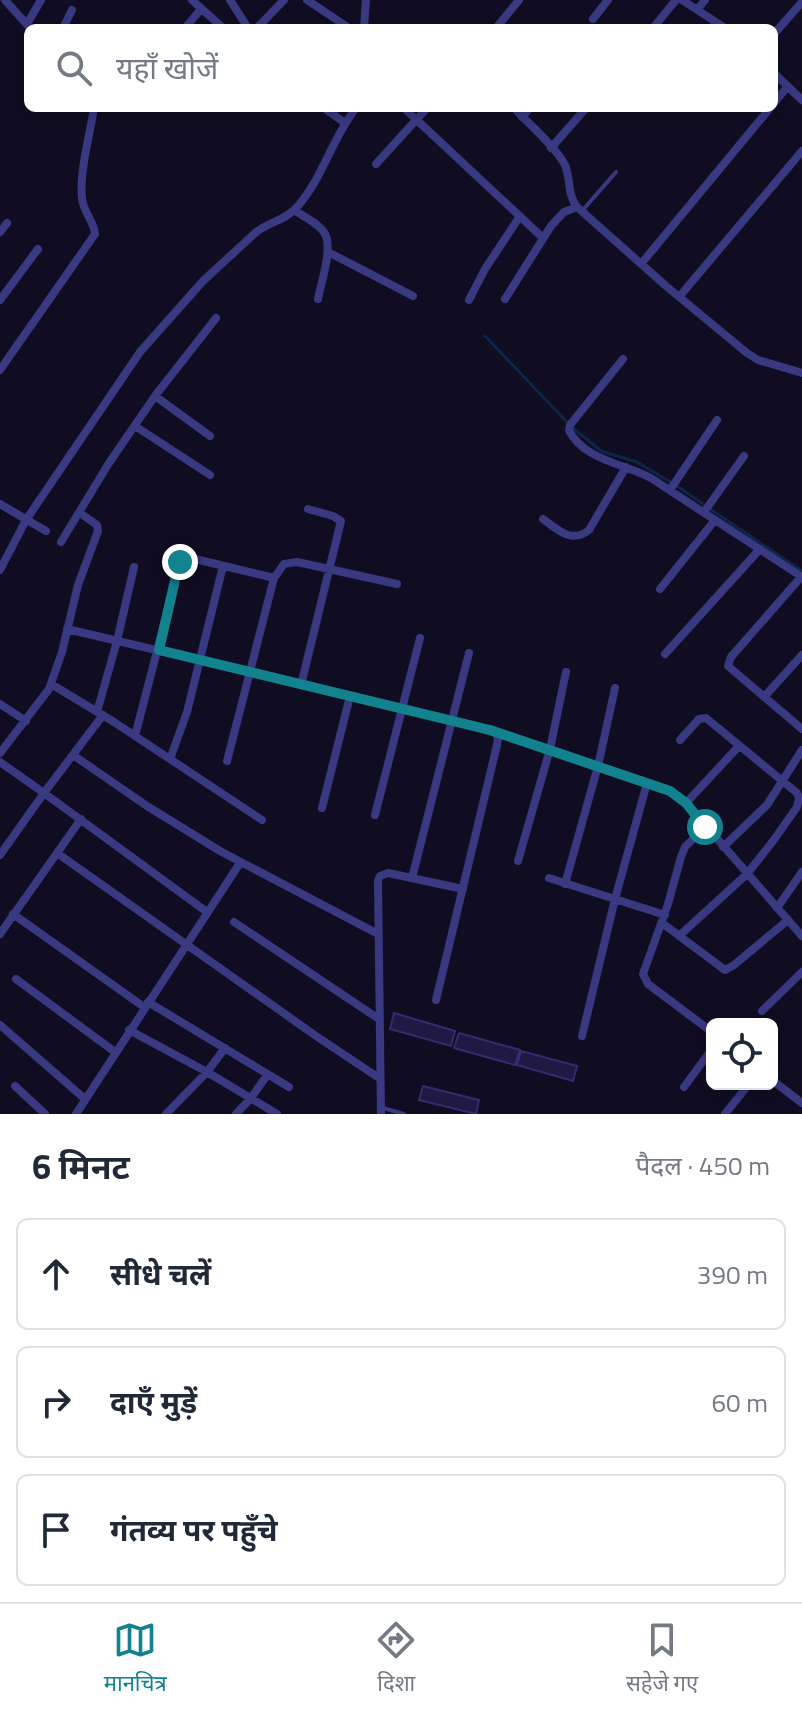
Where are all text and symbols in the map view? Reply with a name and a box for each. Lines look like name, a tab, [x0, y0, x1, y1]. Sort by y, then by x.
search box	[24, 24, 778, 112]
text: यहाँ खोजें	[116, 45, 218, 91]
icon: search	[52, 46, 96, 90]
route end	[162, 544, 198, 580]
route start	[687, 809, 723, 845]
map controls	[706, 1018, 778, 1090]
button: locate	[706, 1018, 778, 1090]
text: 6 मिनट	[32, 1140, 130, 1192]
text: पैदल · 450 m	[636, 1146, 770, 1185]
text: सीधे चलें	[110, 1251, 211, 1297]
icon: ahead	[34, 1252, 78, 1296]
text: 390 m	[697, 1255, 768, 1294]
text: दाएँ मुड़ें	[110, 1379, 197, 1425]
icon: right	[34, 1380, 78, 1424]
text: 60 m	[711, 1383, 768, 1422]
text: गंतव्य पर पहुँचे	[110, 1507, 277, 1553]
icon: arrive	[34, 1508, 78, 1552]
tab: मानचित्र	[104, 1618, 167, 1700]
tab: दिशा	[374, 1618, 418, 1700]
tab: सहेजे गए	[626, 1618, 698, 1700]

